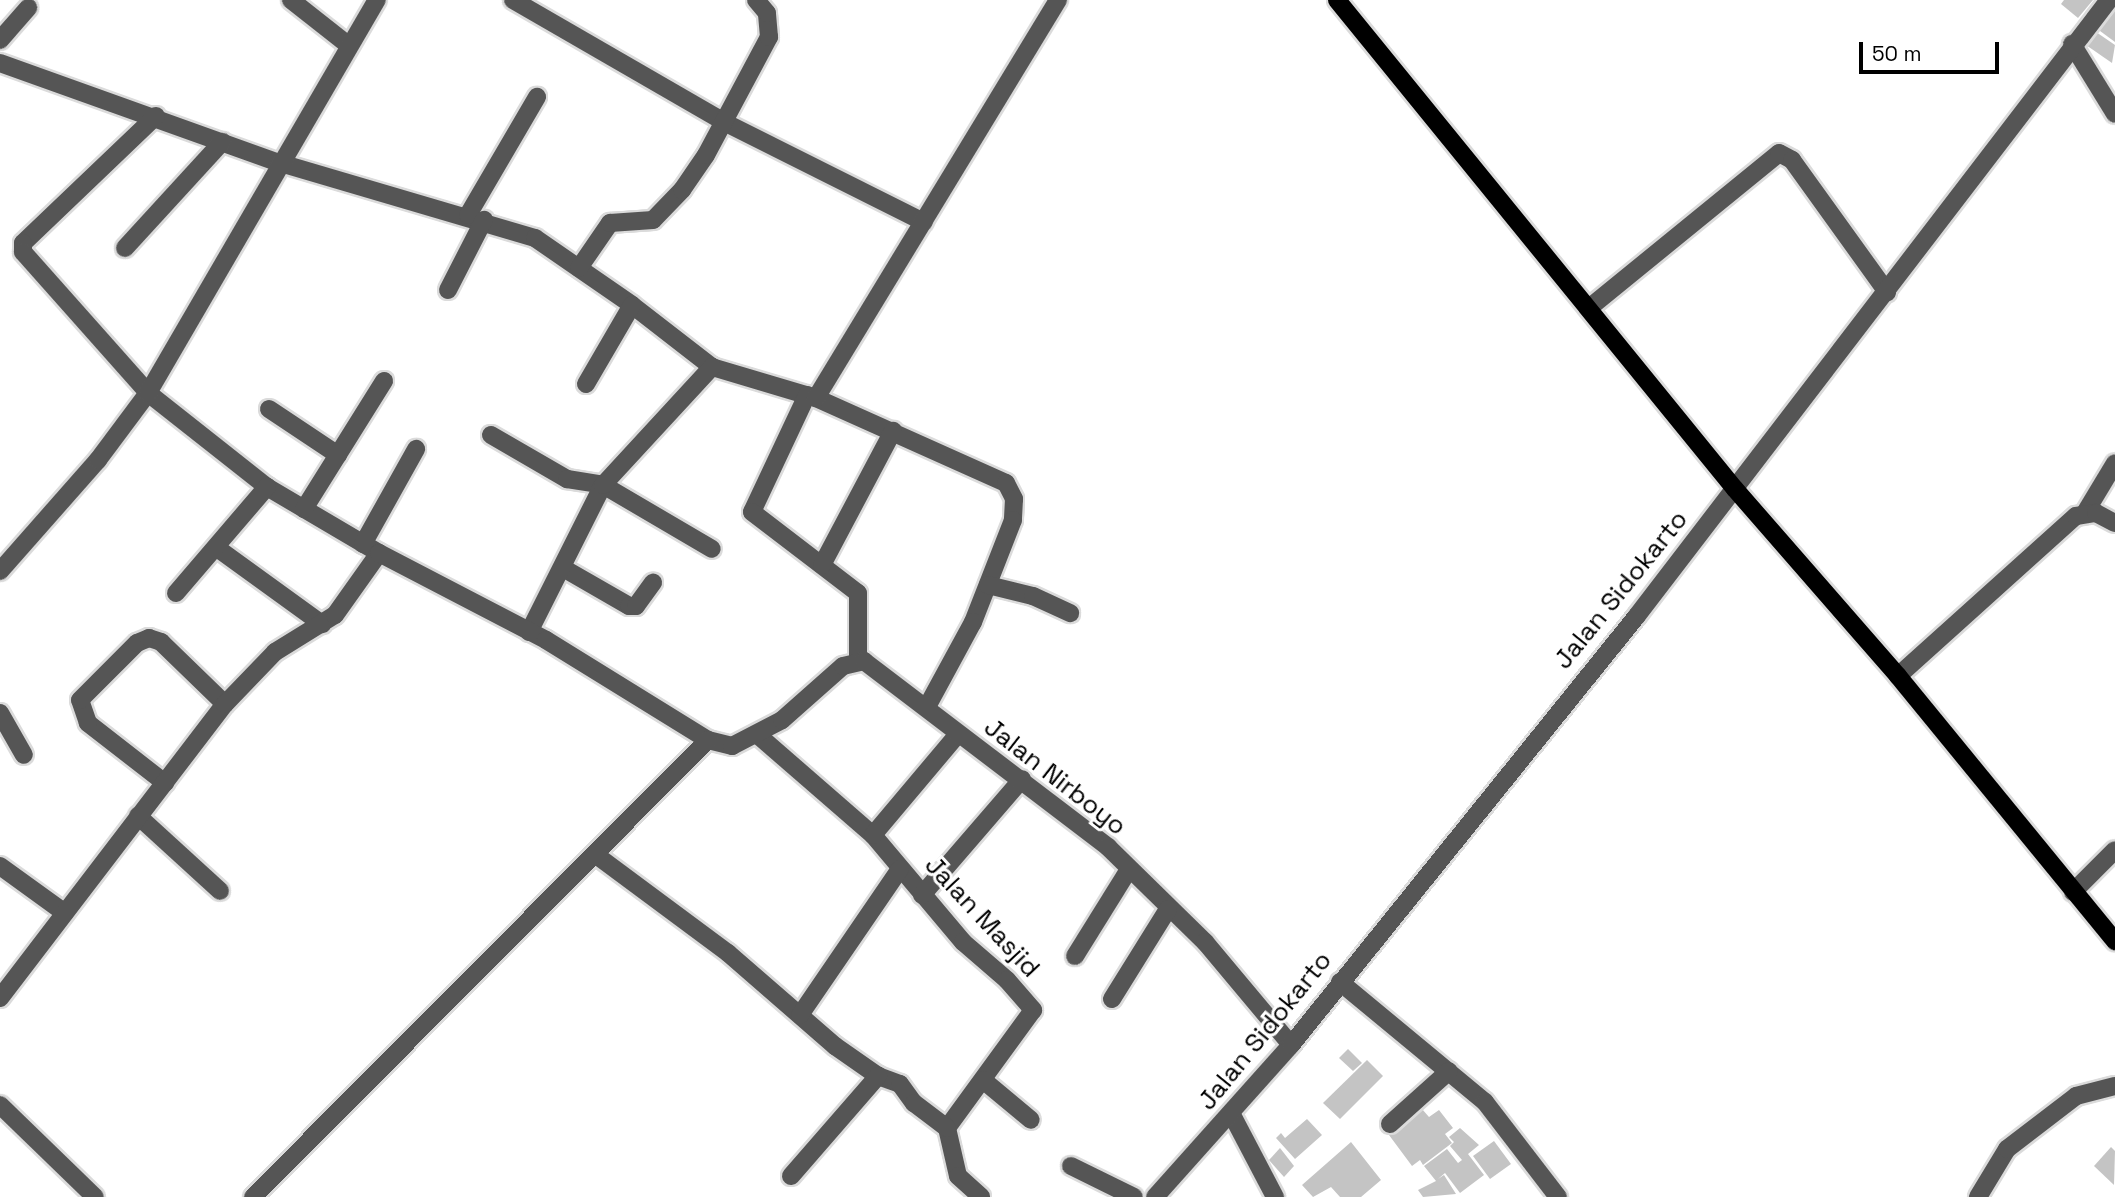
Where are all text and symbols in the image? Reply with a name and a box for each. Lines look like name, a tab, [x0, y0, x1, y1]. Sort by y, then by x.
scale bar	[1863, 28, 2003, 72]
text: 50 m	[1872, 40, 1922, 67]
street label: Jalan Sidokarto	[1548, 504, 1694, 676]
street label: Jalan Nirboyo	[978, 712, 1132, 842]
street label: Jalan Masjid	[918, 850, 1046, 984]
street label: Jalan Sidokarto	[1192, 945, 1338, 1117]

